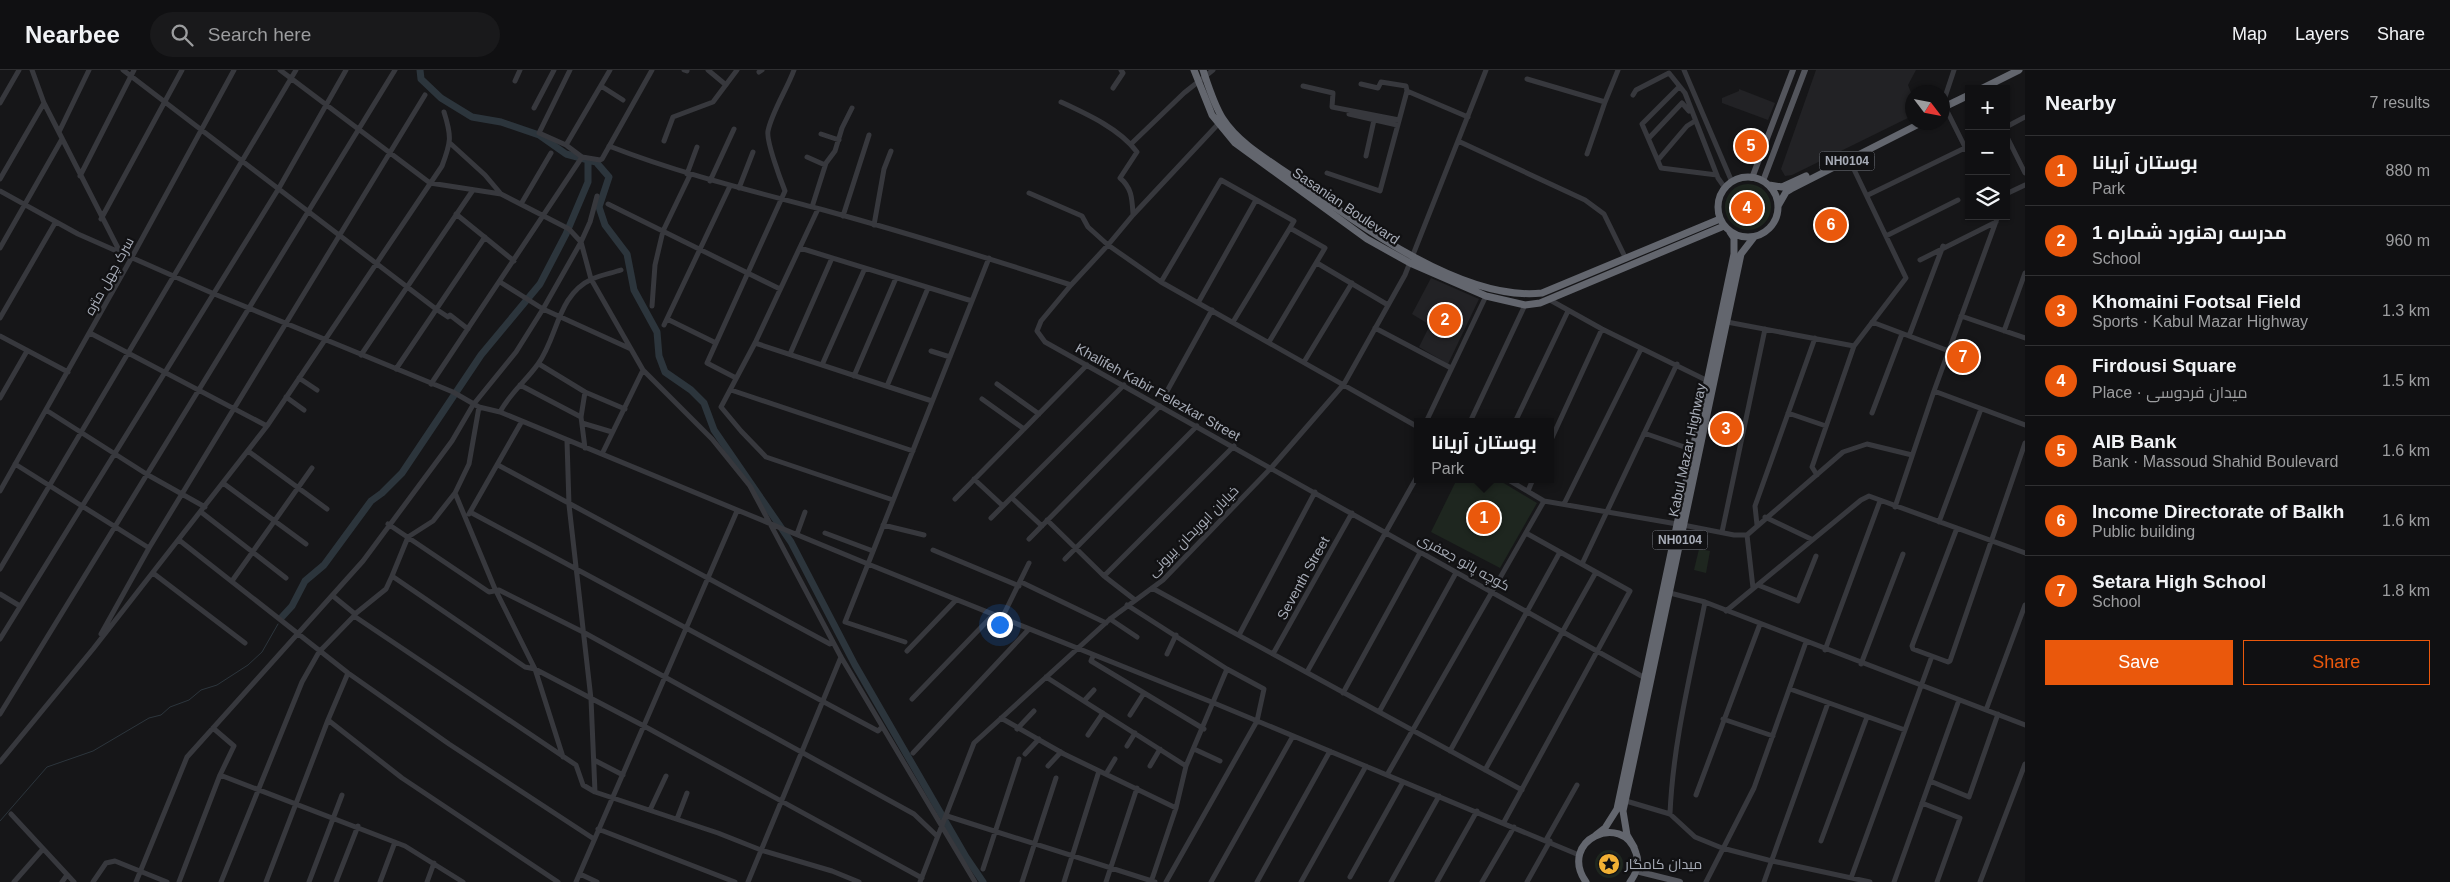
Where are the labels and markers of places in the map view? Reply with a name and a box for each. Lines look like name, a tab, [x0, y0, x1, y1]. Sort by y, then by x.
pin: 5	[1735, 127, 1767, 165]
pin: 4	[1731, 189, 1763, 227]
pin: 6	[1815, 206, 1847, 244]
pin: 2	[1429, 301, 1461, 339]
pin: 7	[1947, 338, 1979, 376]
pin: 3	[1710, 410, 1742, 448]
pin: 1	[1468, 499, 1500, 537]
place icon: میدان کامگار	[1597, 852, 1621, 876]
place label: میدان کامگار	[1624, 856, 1702, 872]

